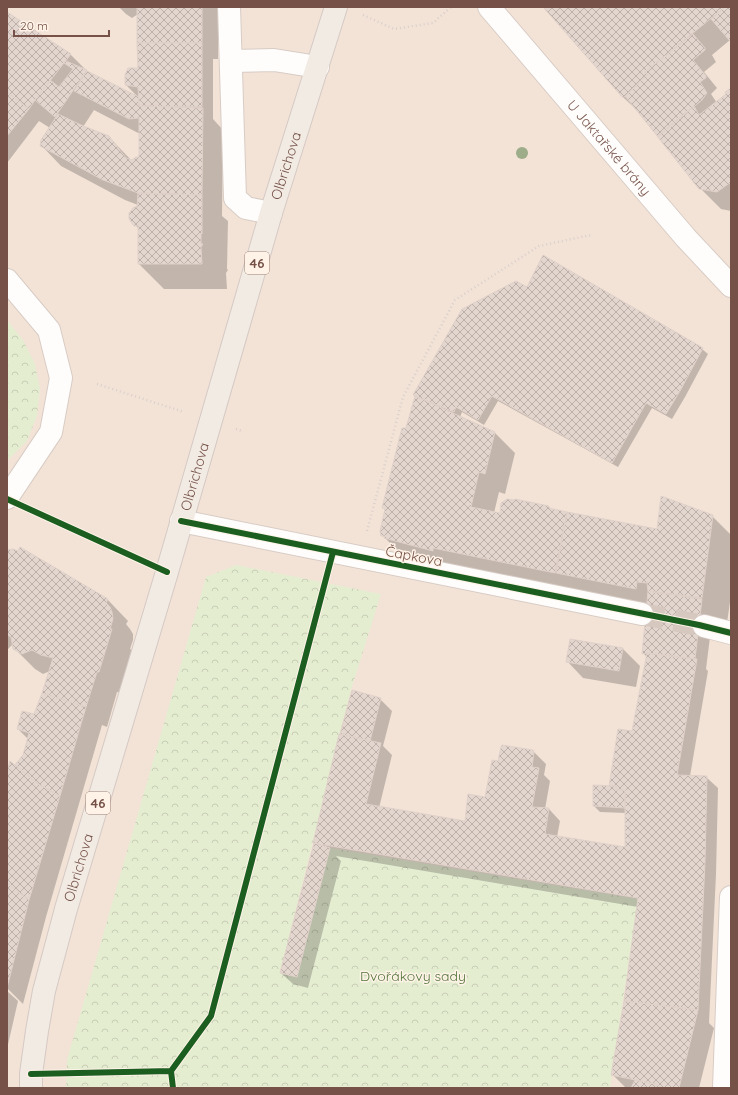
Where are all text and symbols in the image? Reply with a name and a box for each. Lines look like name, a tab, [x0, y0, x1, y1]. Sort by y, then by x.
scale bar	[14, 12, 109, 38]
text: 20 m	[20, 18, 48, 33]
street label: U Jaktařské brány	[563, 96, 655, 199]
street label: Olbrichova	[267, 130, 305, 202]
road number: 46	[245, 252, 269, 274]
street label: Olbrichova	[176, 440, 213, 513]
street label: Čapkova	[384, 542, 444, 570]
road number: 46	[86, 792, 110, 814]
street label: Olbrichova	[60, 831, 97, 904]
park label: Dvořákovy sady	[360, 967, 466, 985]

